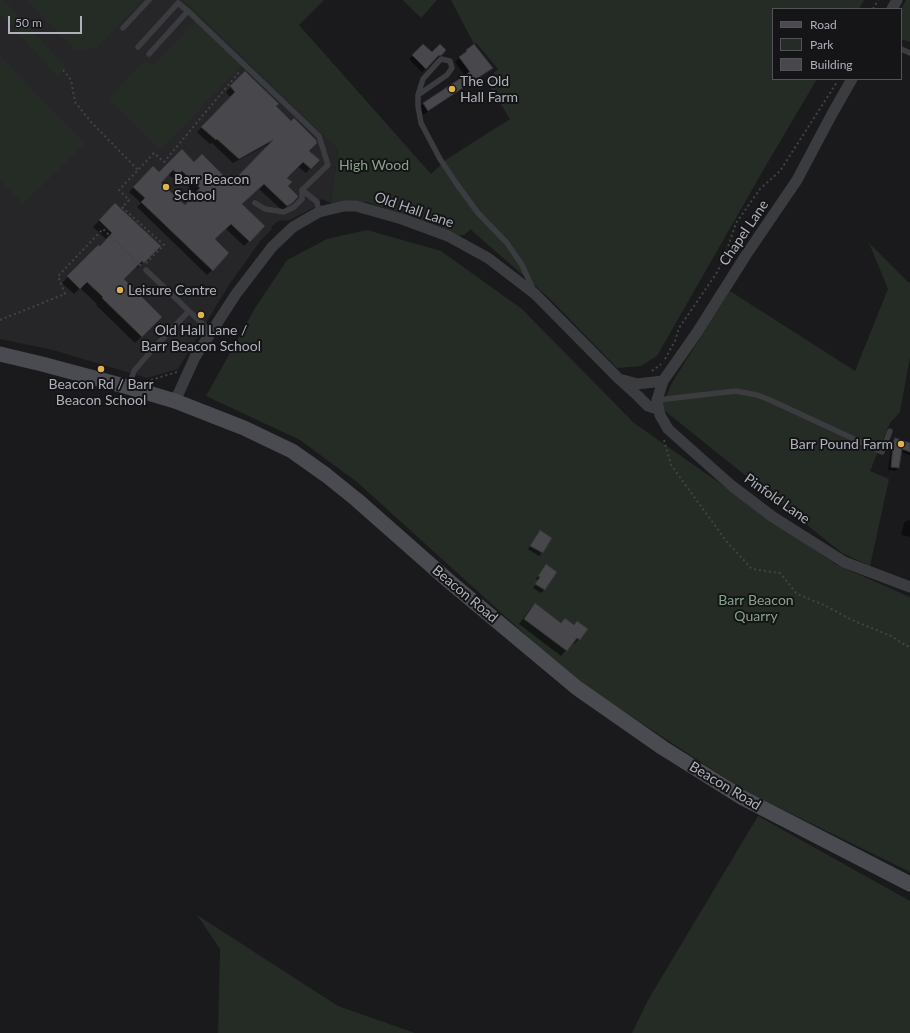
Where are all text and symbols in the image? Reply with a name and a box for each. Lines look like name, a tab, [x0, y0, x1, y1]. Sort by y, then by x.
scale bar	[10, 8, 84, 34]
legend	[772, 8, 902, 80]
text: 50 m	[15, 15, 42, 30]
text: Road	[810, 17, 837, 32]
text: Park	[810, 37, 833, 52]
text: Building	[810, 57, 853, 72]
place label: The Old Hall Farm	[460, 73, 518, 106]
marker: The Old Hall Farm	[447, 84, 457, 94]
park label: High Wood	[339, 157, 409, 173]
place label: Barr Beacon School	[174, 171, 249, 204]
marker: Barr Beacon School	[161, 182, 171, 192]
street label: Old Hall Lane	[372, 189, 456, 231]
street label: Chapel Lane	[716, 197, 772, 269]
place label: Leisure Centre	[128, 282, 217, 298]
marker: Leisure Centre	[115, 285, 125, 295]
marker: Old Hall Lane / Barr Beacon School	[196, 310, 206, 320]
place label: Old Hall Lane / Barr Beacon School	[141, 322, 261, 354]
marker: Beacon Rd / Barr Beacon School	[96, 364, 106, 374]
place label: Beacon Rd / Barr Beacon School	[48, 376, 154, 408]
place label: Barr Pound Farm	[790, 436, 893, 452]
marker: Barr Pound Farm	[896, 439, 906, 449]
street label: Pinfold Lane	[741, 470, 813, 528]
street label: Beacon Road	[429, 562, 501, 626]
park label: Barr Beacon Quarry	[718, 592, 794, 624]
street label: Beacon Road	[686, 758, 764, 814]

